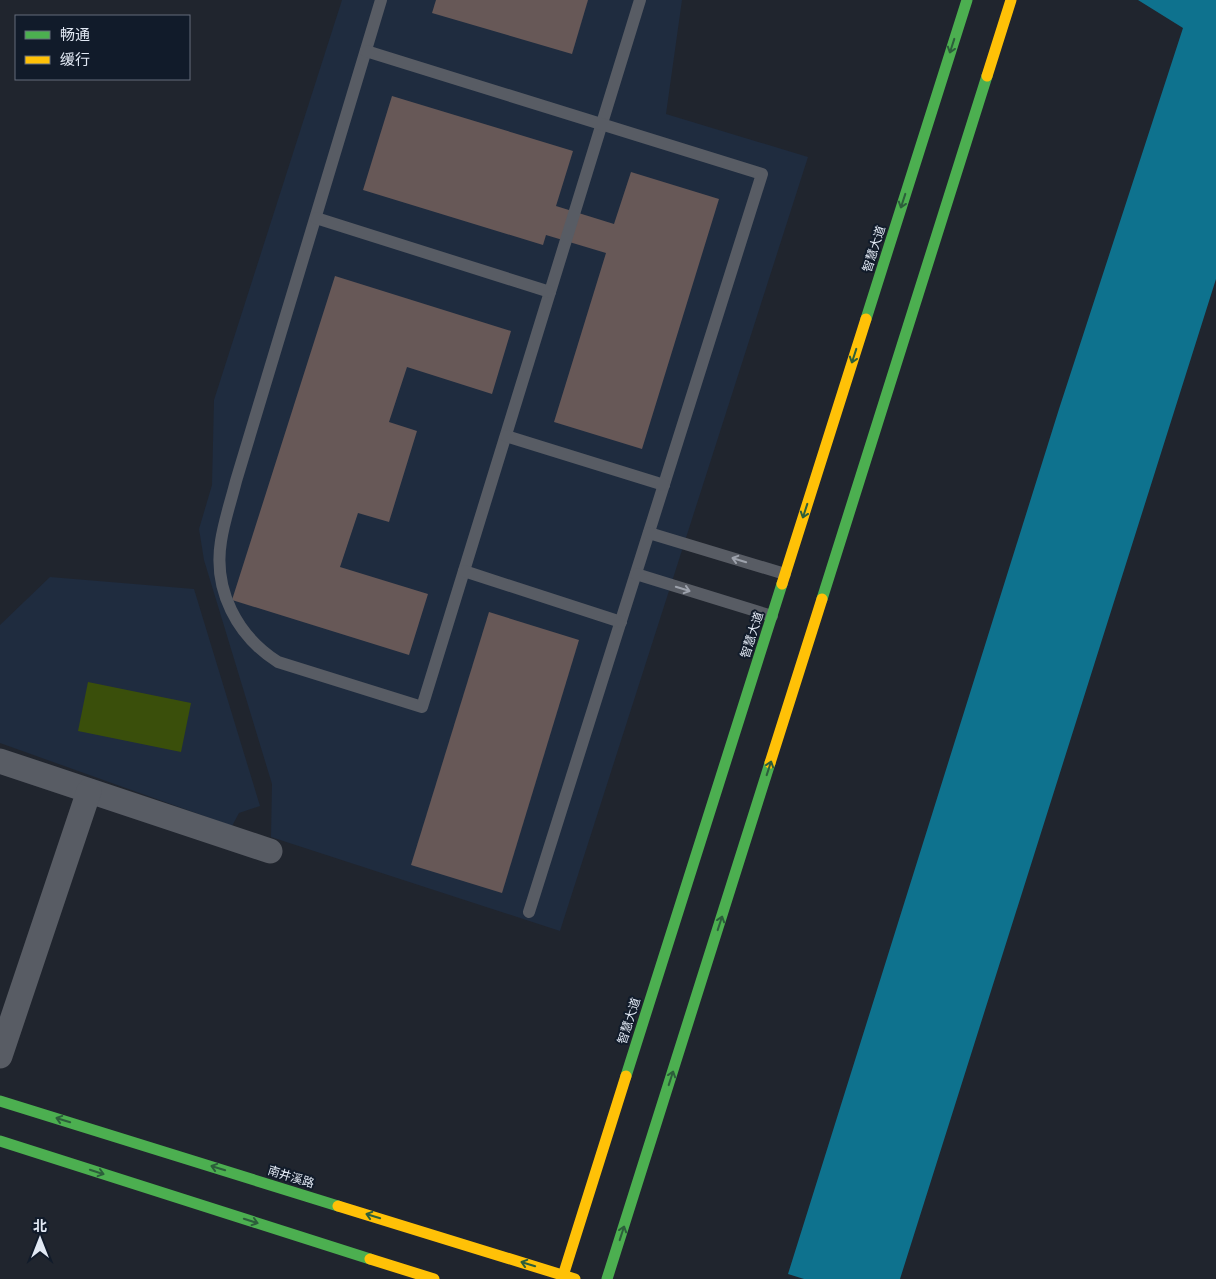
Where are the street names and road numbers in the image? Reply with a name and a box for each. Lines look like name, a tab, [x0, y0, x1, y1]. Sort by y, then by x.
street label: 智慧大道	[857, 223, 890, 275]
street label: 智慧大道	[735, 609, 768, 661]
street label: 智慧大道	[612, 995, 645, 1047]
street label: 南井溪路	[265, 1160, 317, 1193]

